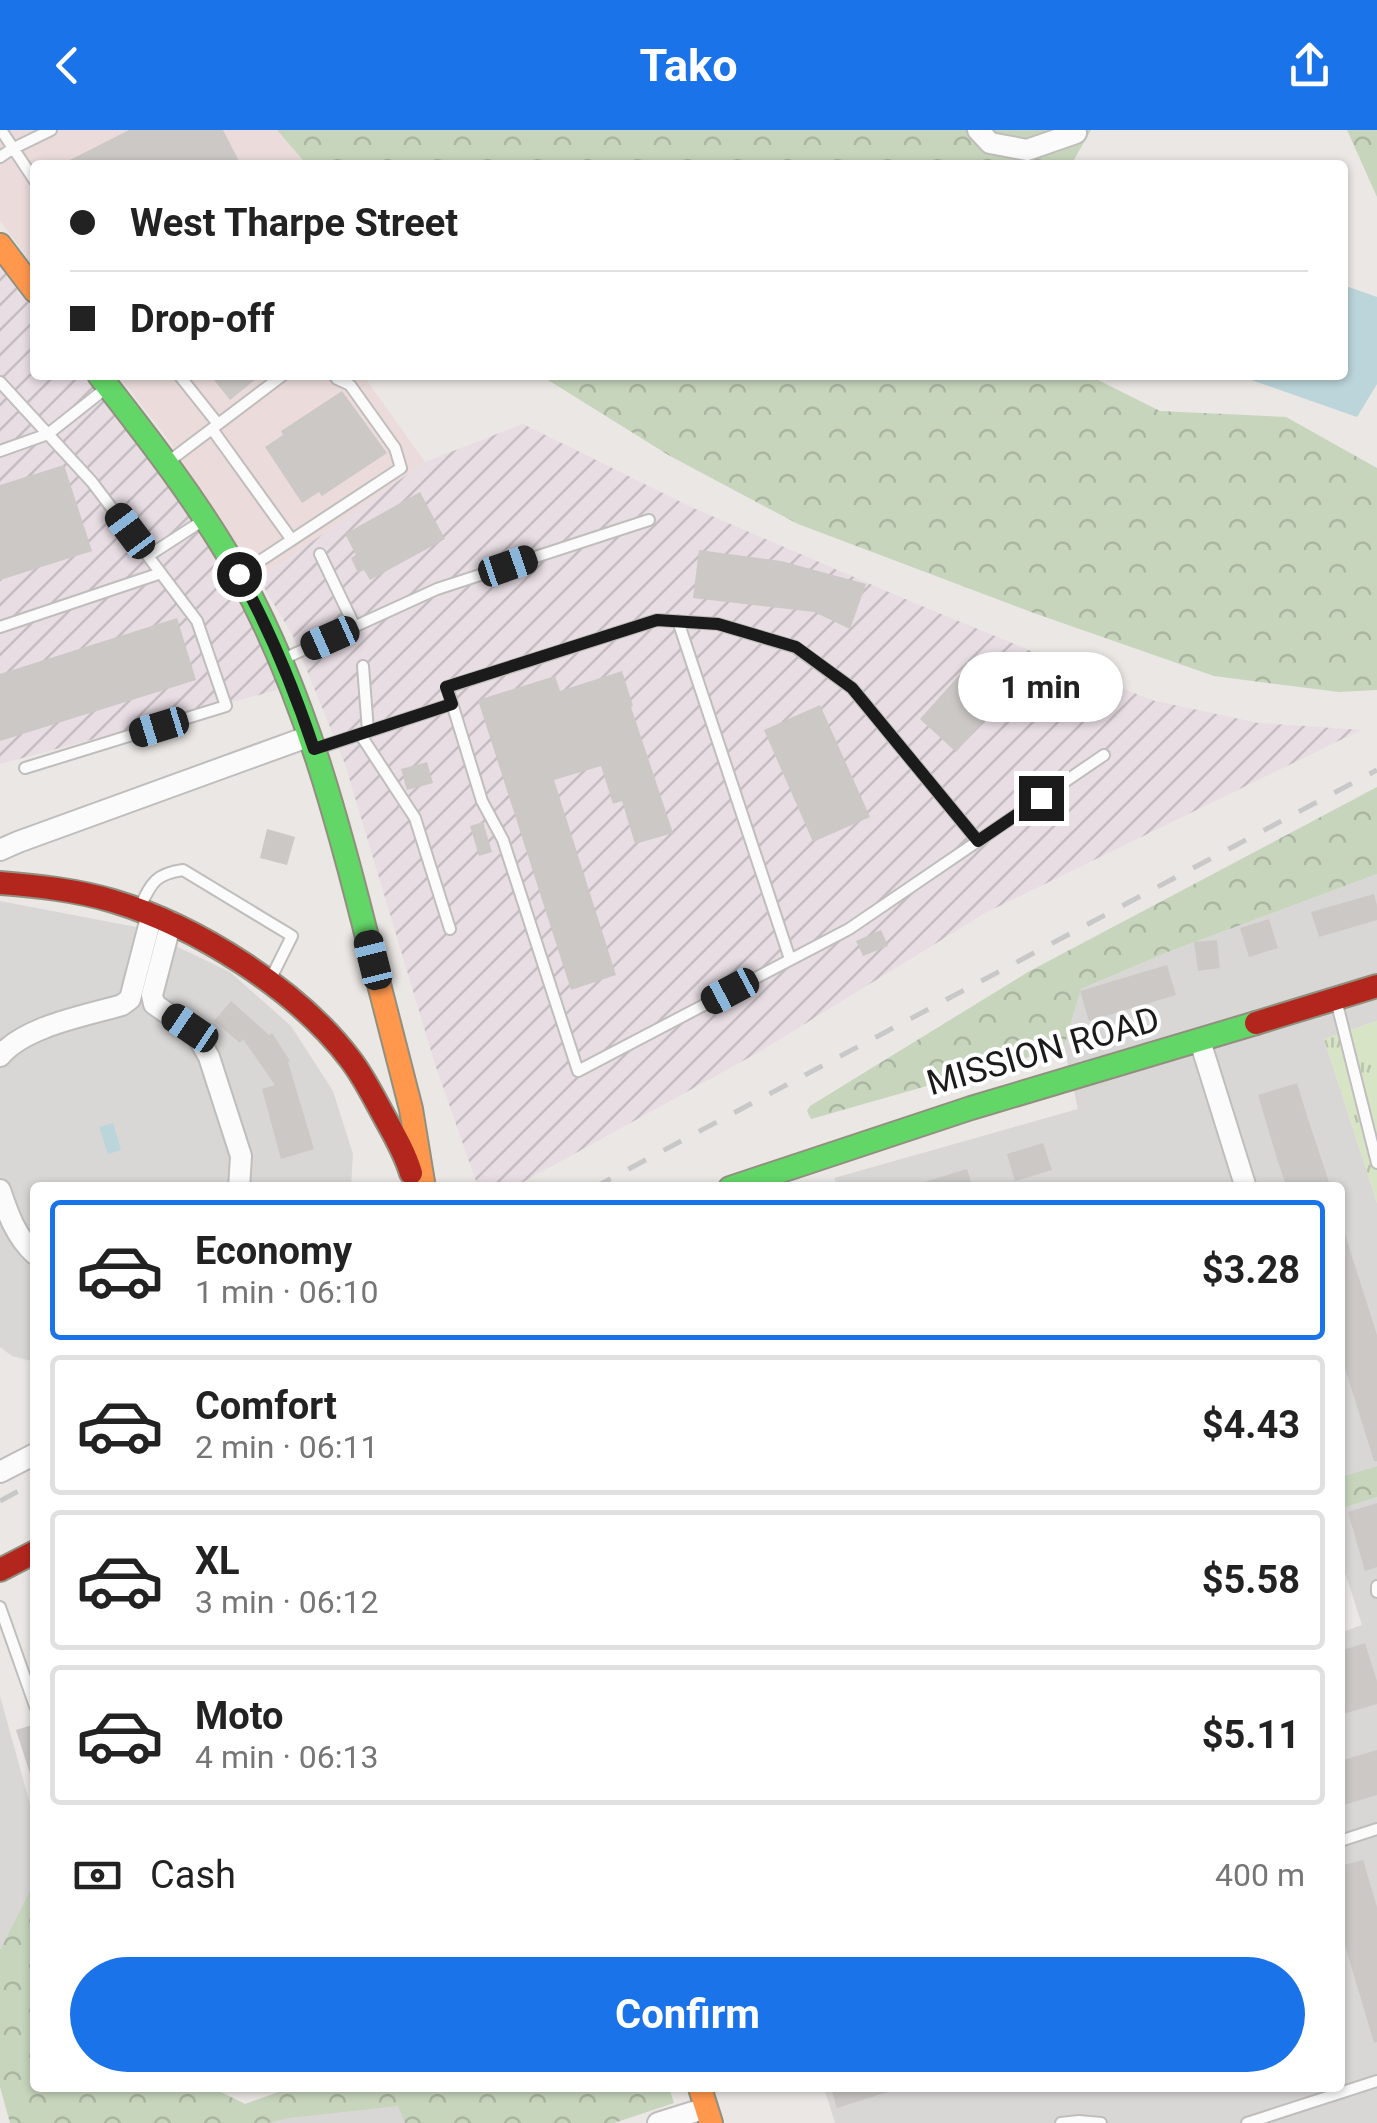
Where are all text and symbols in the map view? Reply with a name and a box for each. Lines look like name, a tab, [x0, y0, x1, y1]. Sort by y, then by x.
icon: back	[40, 38, 95, 93]
icon: share	[1282, 38, 1337, 93]
text: Tako	[639, 39, 738, 92]
text: West Tharpe Street	[130, 201, 458, 245]
text: Drop-off	[130, 297, 275, 341]
car	[100, 498, 160, 564]
car	[475, 542, 541, 590]
route start	[217, 552, 262, 597]
car	[296, 612, 364, 664]
callout: 1 min	[958, 653, 1124, 723]
text: 1 min	[1000, 668, 1081, 706]
car	[126, 704, 192, 750]
route end	[1019, 776, 1064, 821]
car	[351, 927, 395, 993]
car	[696, 964, 764, 1018]
car	[157, 999, 223, 1057]
street label: MISSION ROAD	[922, 999, 1164, 1104]
icon: car	[75, 1225, 165, 1315]
text: Economy	[195, 1229, 352, 1273]
text: $3.28	[1202, 1248, 1300, 1292]
text: 1 min · 06:10	[195, 1273, 378, 1311]
icon: car	[75, 1380, 165, 1470]
text: Comfort	[195, 1384, 337, 1428]
text: $4.43	[1202, 1403, 1300, 1447]
text: 2 min · 06:11	[195, 1428, 378, 1466]
icon: car	[75, 1535, 165, 1625]
text: XL	[195, 1539, 240, 1583]
text: $5.58	[1202, 1558, 1300, 1602]
text: 3 min · 06:12	[195, 1583, 378, 1621]
icon: car	[75, 1690, 165, 1780]
text: Moto	[195, 1694, 284, 1738]
text: $5.11	[1202, 1713, 1300, 1757]
text: 4 min · 06:13	[195, 1738, 378, 1776]
icon: cash	[70, 1848, 125, 1903]
text: Cash	[150, 1853, 236, 1897]
text: 400 m	[1215, 1856, 1305, 1894]
button: Confirm	[70, 1957, 1305, 2072]

